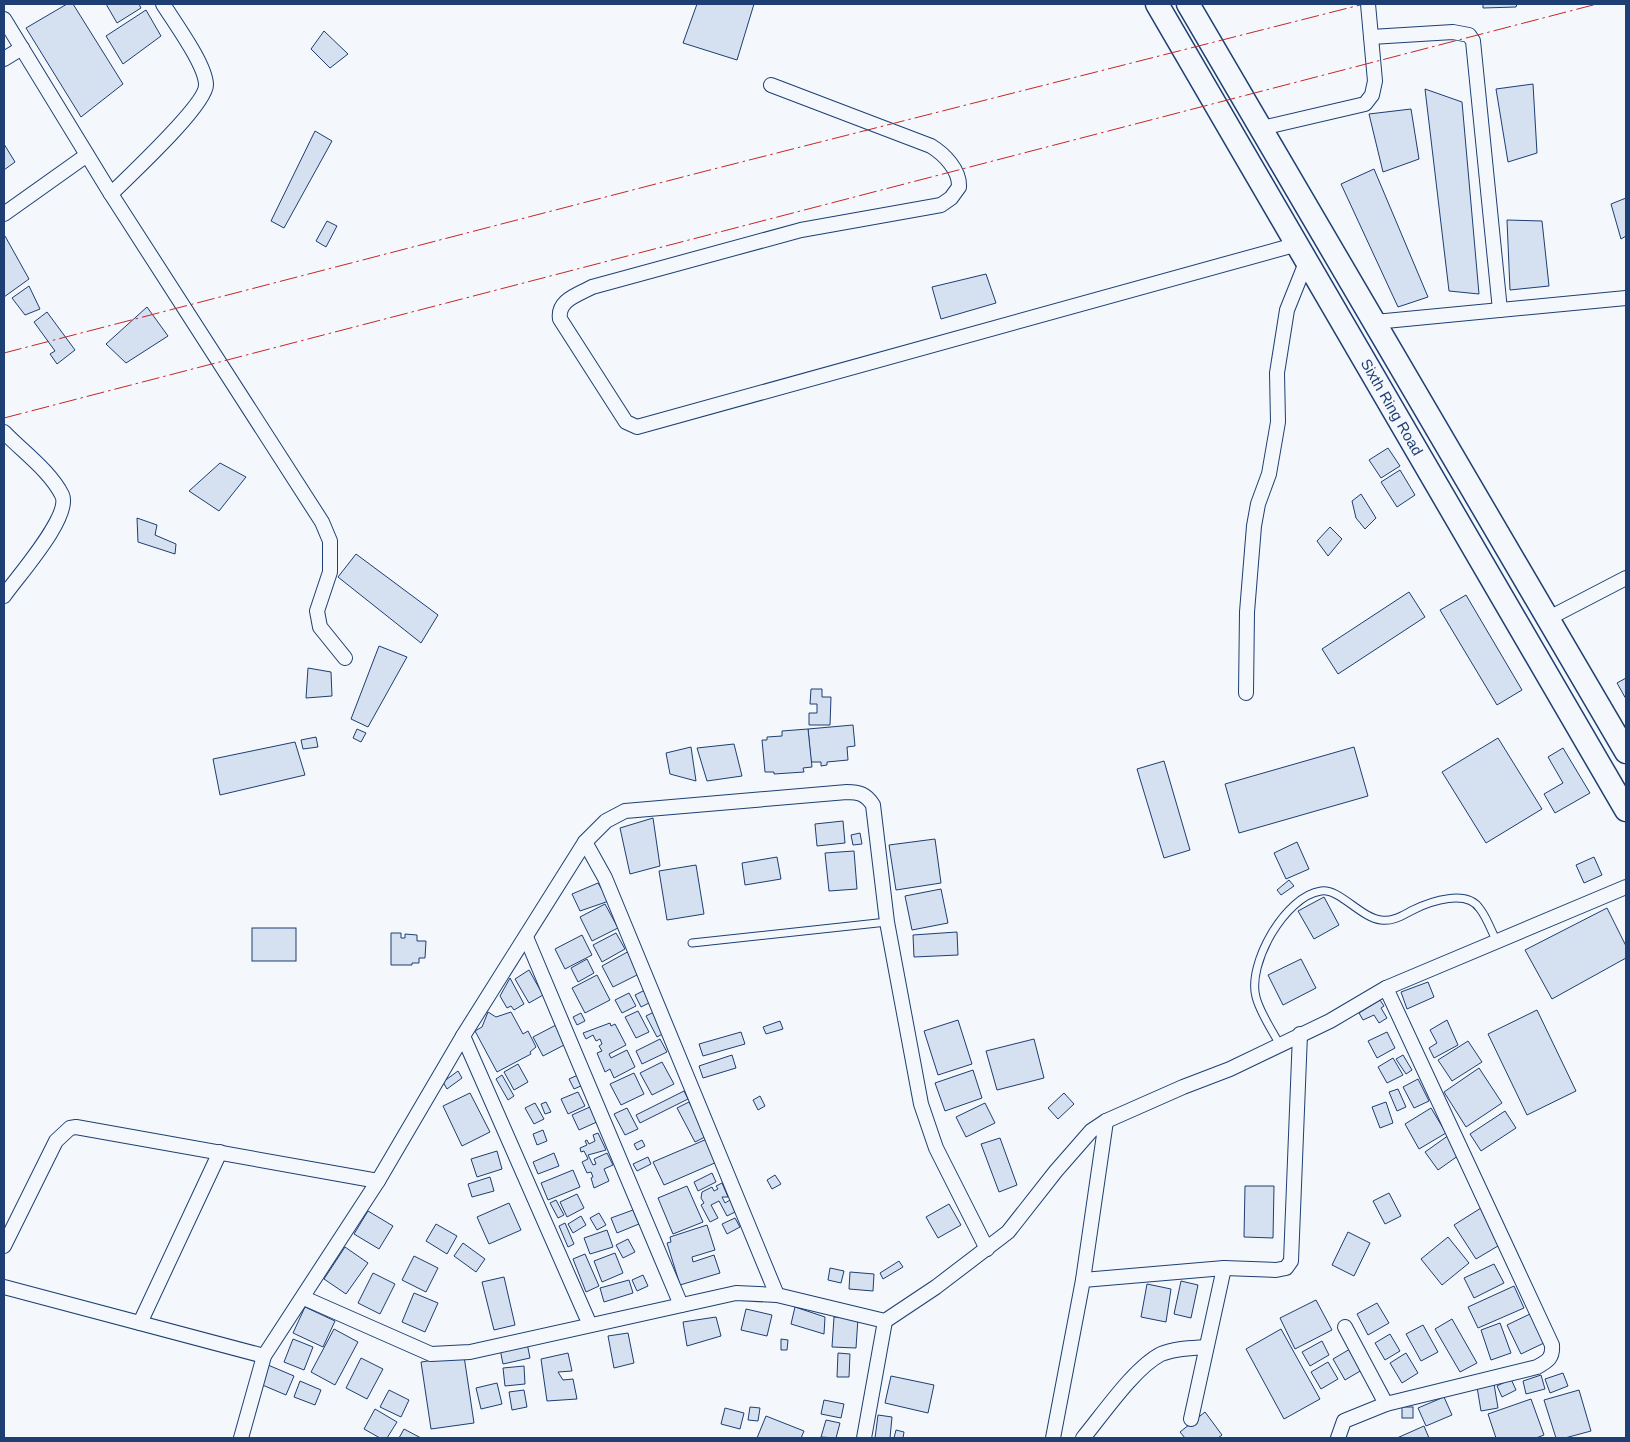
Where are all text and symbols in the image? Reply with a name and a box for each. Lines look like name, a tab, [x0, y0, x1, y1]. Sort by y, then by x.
street label: Sixth Ring Road	[1358, 356, 1426, 458]

